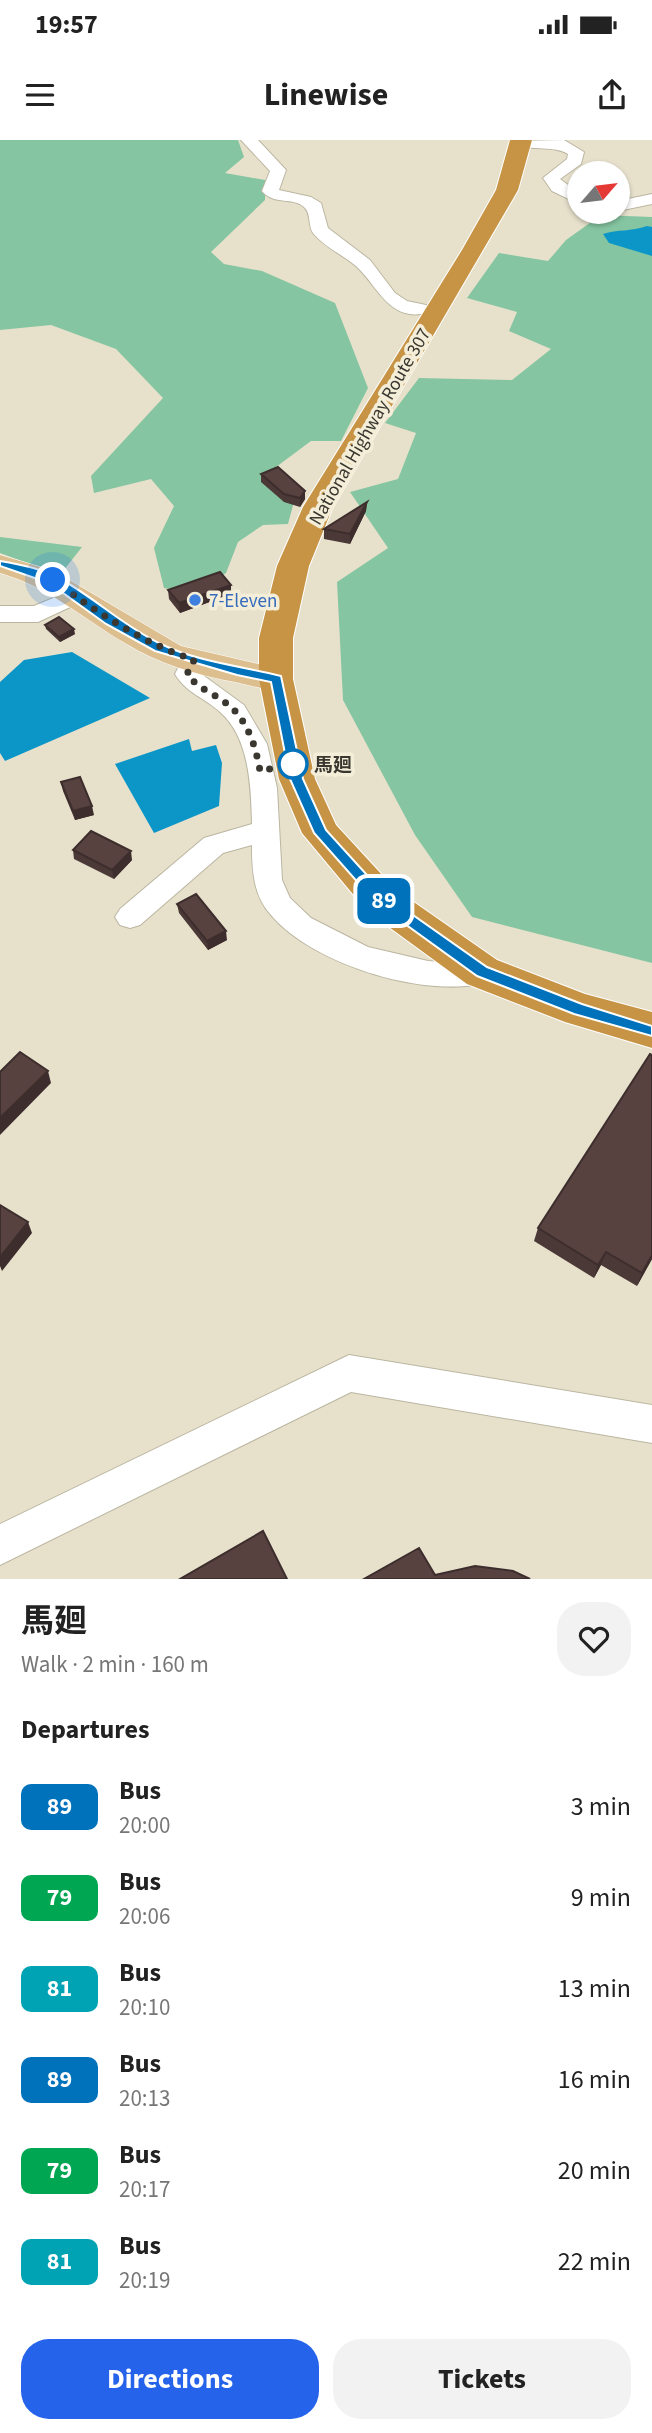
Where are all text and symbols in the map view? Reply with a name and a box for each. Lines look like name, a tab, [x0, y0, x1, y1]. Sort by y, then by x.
text: 19:57	[35, 6, 98, 43]
text: Linewise	[264, 72, 388, 118]
icon: menu	[21, 76, 59, 114]
icon: share	[593, 76, 631, 114]
north arrow	[567, 161, 630, 224]
map controls	[567, 161, 630, 224]
street label: National Highway Route 307	[303, 323, 438, 530]
your location	[35, 562, 70, 597]
place label: 7-Eleven	[209, 588, 277, 615]
marker: 7-Eleven	[187, 592, 203, 608]
marker: 馬廻	[278, 749, 308, 779]
place label: 馬廻	[314, 752, 352, 779]
line badge: 89	[352, 878, 416, 924]
text: 89	[371, 883, 397, 918]
text: 馬廻	[21, 1598, 87, 1645]
button: heart	[557, 1602, 631, 1676]
text: Walk · 2 min · 160 m	[21, 1648, 209, 1681]
text: Departures	[21, 1711, 149, 1748]
text: Bus	[119, 1772, 161, 1809]
text: 3 min	[571, 1788, 631, 1825]
text: 89	[47, 1789, 72, 1824]
text: 20:00	[119, 1809, 170, 1842]
text: Bus	[119, 1863, 161, 1900]
text: 9 min	[571, 1879, 631, 1916]
text: 79	[47, 1880, 72, 1915]
text: 20:06	[119, 1900, 170, 1933]
text: Bus	[119, 1954, 161, 1991]
text: 13 min	[558, 1970, 631, 2007]
text: 81	[47, 1971, 72, 2006]
text: 20:10	[119, 1991, 170, 2024]
text: Bus	[119, 2045, 161, 2082]
text: 16 min	[558, 2061, 631, 2098]
text: 89	[47, 2062, 72, 2097]
text: 20:13	[119, 2082, 170, 2115]
text: Bus	[119, 2136, 161, 2173]
text: 20 min	[558, 2152, 631, 2189]
text: 79	[47, 2153, 72, 2188]
text: 20:17	[119, 2173, 170, 2206]
text: Bus	[119, 2227, 161, 2264]
text: 22 min	[558, 2243, 631, 2280]
text: 81	[47, 2244, 72, 2279]
text: 20:19	[119, 2264, 170, 2297]
button: Directions	[21, 2339, 319, 2419]
button: Tickets	[333, 2339, 631, 2419]

